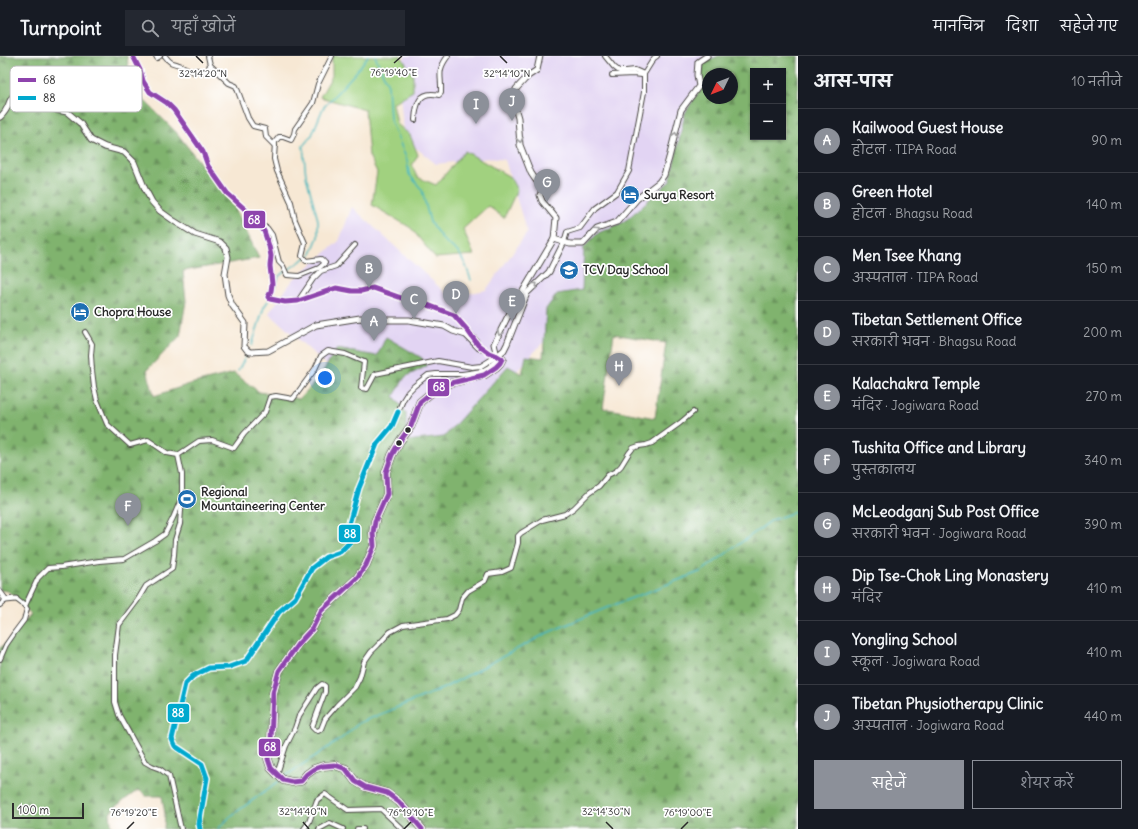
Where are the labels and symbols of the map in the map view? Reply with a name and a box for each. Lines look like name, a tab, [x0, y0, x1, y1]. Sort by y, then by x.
legend	[10, 66, 142, 112]
text: 76°19'40"E	[371, 66, 418, 79]
text: 32°14'20"N	[179, 67, 227, 80]
text: 32°14'10"N	[483, 67, 531, 80]
north arrow	[702, 68, 738, 104]
text: 68	[43, 73, 56, 87]
pin: J	[499, 88, 525, 121]
text: 88	[43, 91, 56, 105]
pin: I	[463, 91, 489, 124]
one-way arrow	[670, 132, 678, 138]
one-way arrow	[515, 137, 524, 143]
pin: G	[534, 169, 560, 202]
hotel icon: Surya Resort	[619, 184, 641, 206]
place label: Surya Resort	[644, 187, 715, 203]
line badge: 68	[243, 210, 266, 229]
text: 68	[248, 213, 260, 227]
one-way arrow	[593, 229, 600, 236]
pin: B	[356, 255, 382, 288]
school or university icon: TCV Day School	[558, 259, 580, 281]
place label: TCV Day School	[583, 262, 668, 278]
pin: D	[443, 281, 469, 314]
one-way arrow	[530, 283, 538, 290]
pin: C	[401, 286, 427, 319]
pin: E	[499, 288, 525, 321]
hotel icon: Chopra House	[69, 301, 91, 323]
place label: Chopra House	[94, 304, 172, 320]
pin: A	[361, 308, 387, 341]
one-way arrow	[497, 329, 505, 337]
pin: H	[606, 353, 632, 386]
your location	[315, 368, 335, 388]
line badge: 68	[427, 378, 450, 397]
text: 68	[433, 380, 445, 394]
unlabelled marker	[403, 425, 413, 435]
unlabelled marker	[394, 438, 404, 448]
place label: Regional Mountaineering Center	[201, 484, 325, 514]
sports icon: Regional Mountaineering Center	[176, 488, 198, 510]
pin: F	[115, 493, 141, 526]
line badge: 88	[338, 524, 361, 543]
text: 88	[344, 527, 356, 541]
line badge: 88	[167, 703, 190, 723]
text: 88	[172, 706, 184, 720]
line badge: 68	[258, 738, 281, 757]
text: 68	[264, 740, 276, 754]
scale bar	[12, 801, 84, 820]
text: 32°14'40"N	[279, 805, 327, 818]
text: 32°14'30"N	[582, 805, 630, 818]
text: 76°19'20"E	[111, 806, 158, 819]
text: 76°19'10"E	[388, 806, 434, 819]
text: 76°19'00"E	[664, 806, 712, 819]

